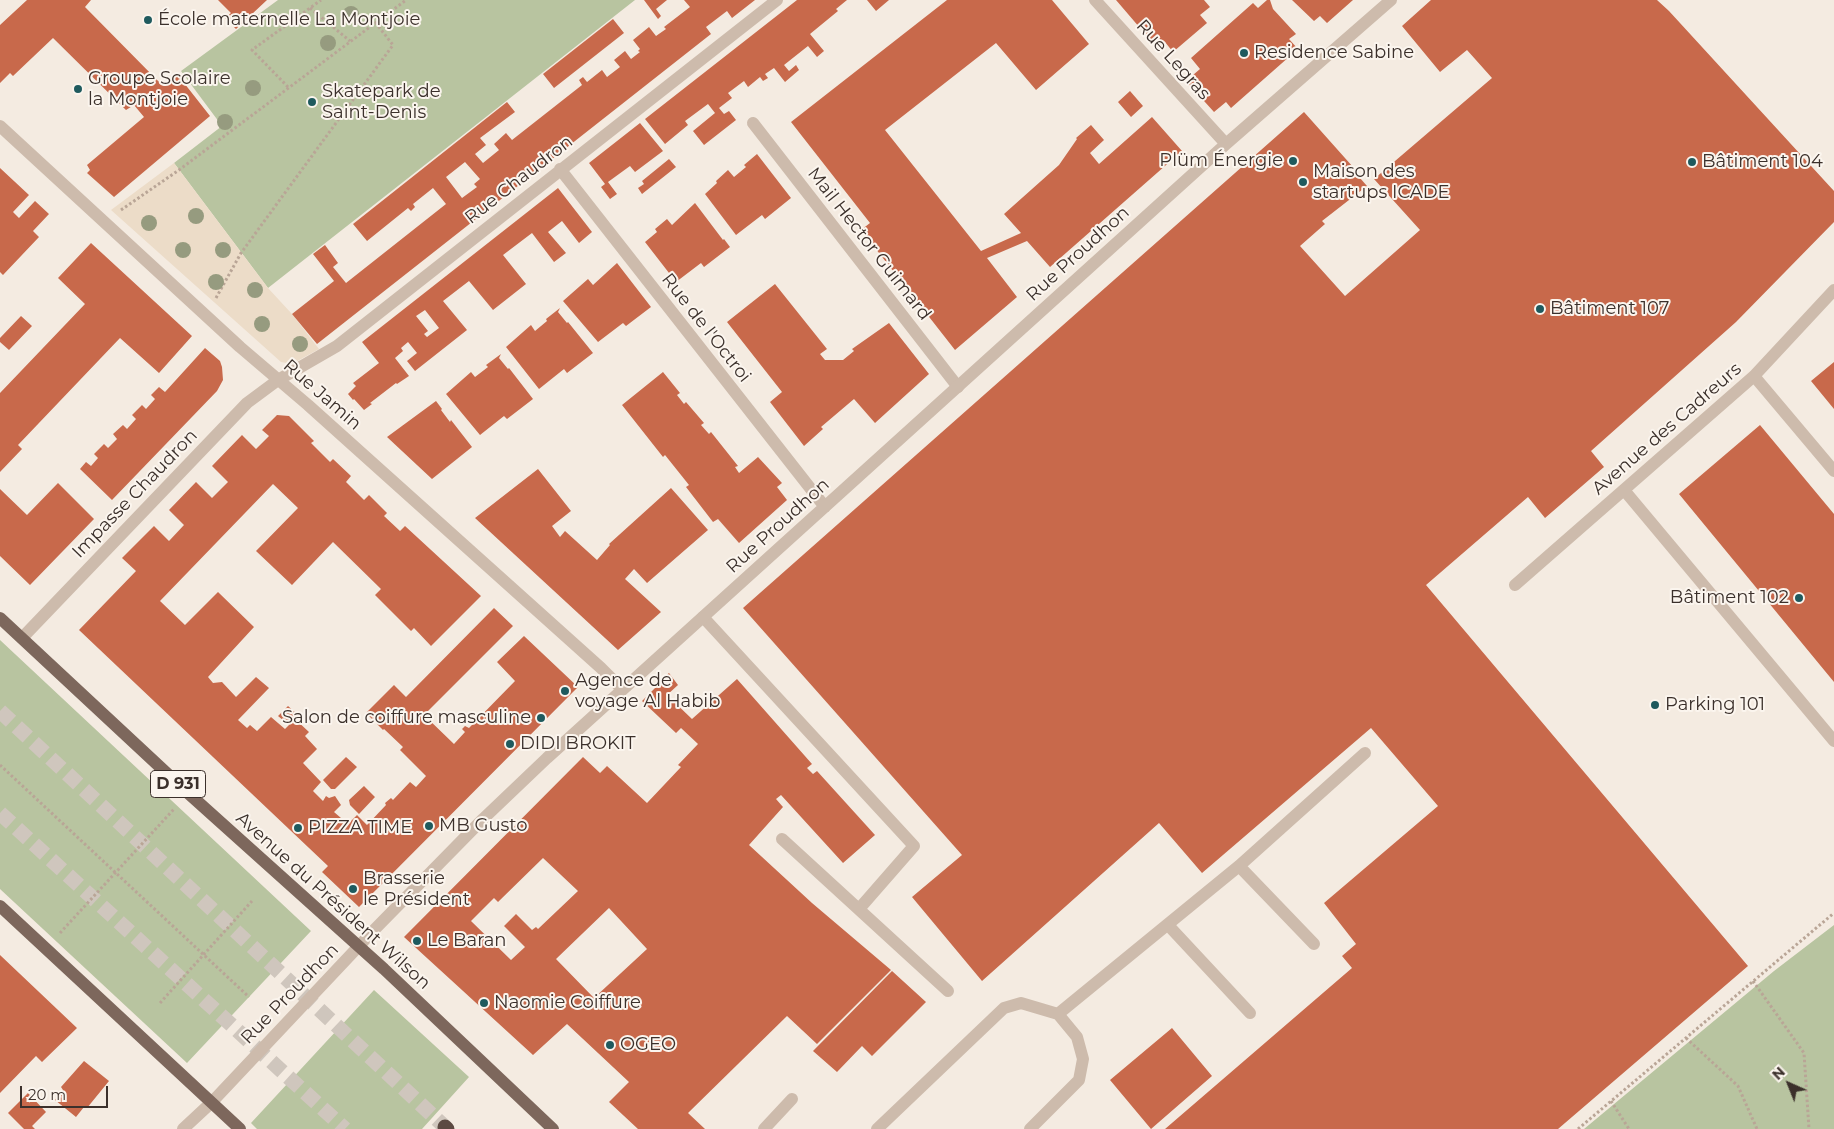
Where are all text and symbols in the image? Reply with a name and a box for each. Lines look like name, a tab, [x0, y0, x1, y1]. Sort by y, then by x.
place label: École maternelle La Montjoie	[158, 9, 420, 31]
marker: École maternelle La Montjoie	[142, 14, 154, 26]
street label: Rue Legras	[1131, 16, 1215, 104]
place label: Residence Sabine	[1254, 42, 1414, 64]
marker: Residence Sabine	[1238, 47, 1250, 59]
place label: Groupe Scolaire la Montjoie	[88, 68, 231, 110]
place label: Skatepark de Saint-Denis	[322, 81, 441, 124]
marker: Groupe Scolaire la Montjoie	[72, 83, 84, 95]
marker: Skatepark de Saint-Denis	[306, 96, 318, 108]
street label: Rue Chaudron	[461, 131, 577, 229]
place label: Plüm Énergie	[1159, 150, 1283, 172]
place label: Bâtiment 104	[1702, 151, 1823, 173]
marker: Plüm Énergie	[1287, 155, 1299, 167]
marker: Bâtiment 104	[1686, 156, 1698, 168]
place label: Maison des startups ICADE	[1313, 161, 1450, 203]
street label: Mail Hector Guimard	[803, 163, 935, 325]
marker: Maison des startups ICADE	[1297, 176, 1309, 188]
street label: Rue Proudhon	[1022, 202, 1134, 306]
street label: Rue de l'Octroi	[657, 269, 755, 387]
place label: Bâtiment 107	[1550, 298, 1669, 320]
marker: Bâtiment 107	[1534, 303, 1546, 315]
street label: Rue Jamin	[279, 355, 365, 435]
street label: Avenue des Cadreurs	[1588, 358, 1746, 500]
street label: Impasse Chaudron	[68, 425, 202, 563]
street label: Rue Proudhon	[722, 474, 834, 578]
place label: Bâtiment 102	[1670, 587, 1789, 609]
marker: Bâtiment 102	[1793, 592, 1805, 604]
place label: Agence de voyage Al Habib	[575, 670, 720, 712]
marker: Agence de voyage Al Habib	[559, 685, 571, 697]
place label: Parking 101	[1665, 694, 1765, 716]
marker: Parking 101	[1649, 699, 1661, 711]
place label: Salon de coiffure masculine	[282, 707, 531, 729]
marker: Salon de coiffure masculine	[535, 712, 547, 724]
place label: DIDI BROKIT	[520, 733, 636, 755]
marker: DIDI BROKIT	[504, 738, 516, 750]
road number: D 931	[150, 771, 206, 798]
street label: Avenue du Président Wilson	[231, 808, 435, 994]
place label: MB Gusto	[439, 815, 528, 837]
place label: PIZZA TIME	[308, 817, 412, 839]
marker: MB Gusto	[423, 820, 435, 832]
marker: PIZZA TIME	[292, 822, 304, 834]
place label: Brasserie le Président	[363, 868, 470, 911]
marker: Brasserie le Président	[347, 883, 359, 895]
place label: Le Baran	[427, 930, 507, 952]
marker: Le Baran	[411, 935, 423, 947]
street label: Rue Proudhon	[237, 939, 343, 1049]
place label: Naomie Coiffure	[494, 992, 641, 1014]
marker: Naomie Coiffure	[478, 997, 490, 1009]
place label: OGEO	[620, 1034, 676, 1056]
marker: OGEO	[604, 1039, 616, 1051]
north arrow	[1764, 1059, 1814, 1109]
text: N	[1768, 1063, 1789, 1084]
scale bar	[22, 1076, 110, 1108]
text: 20 m	[28, 1085, 66, 1104]

